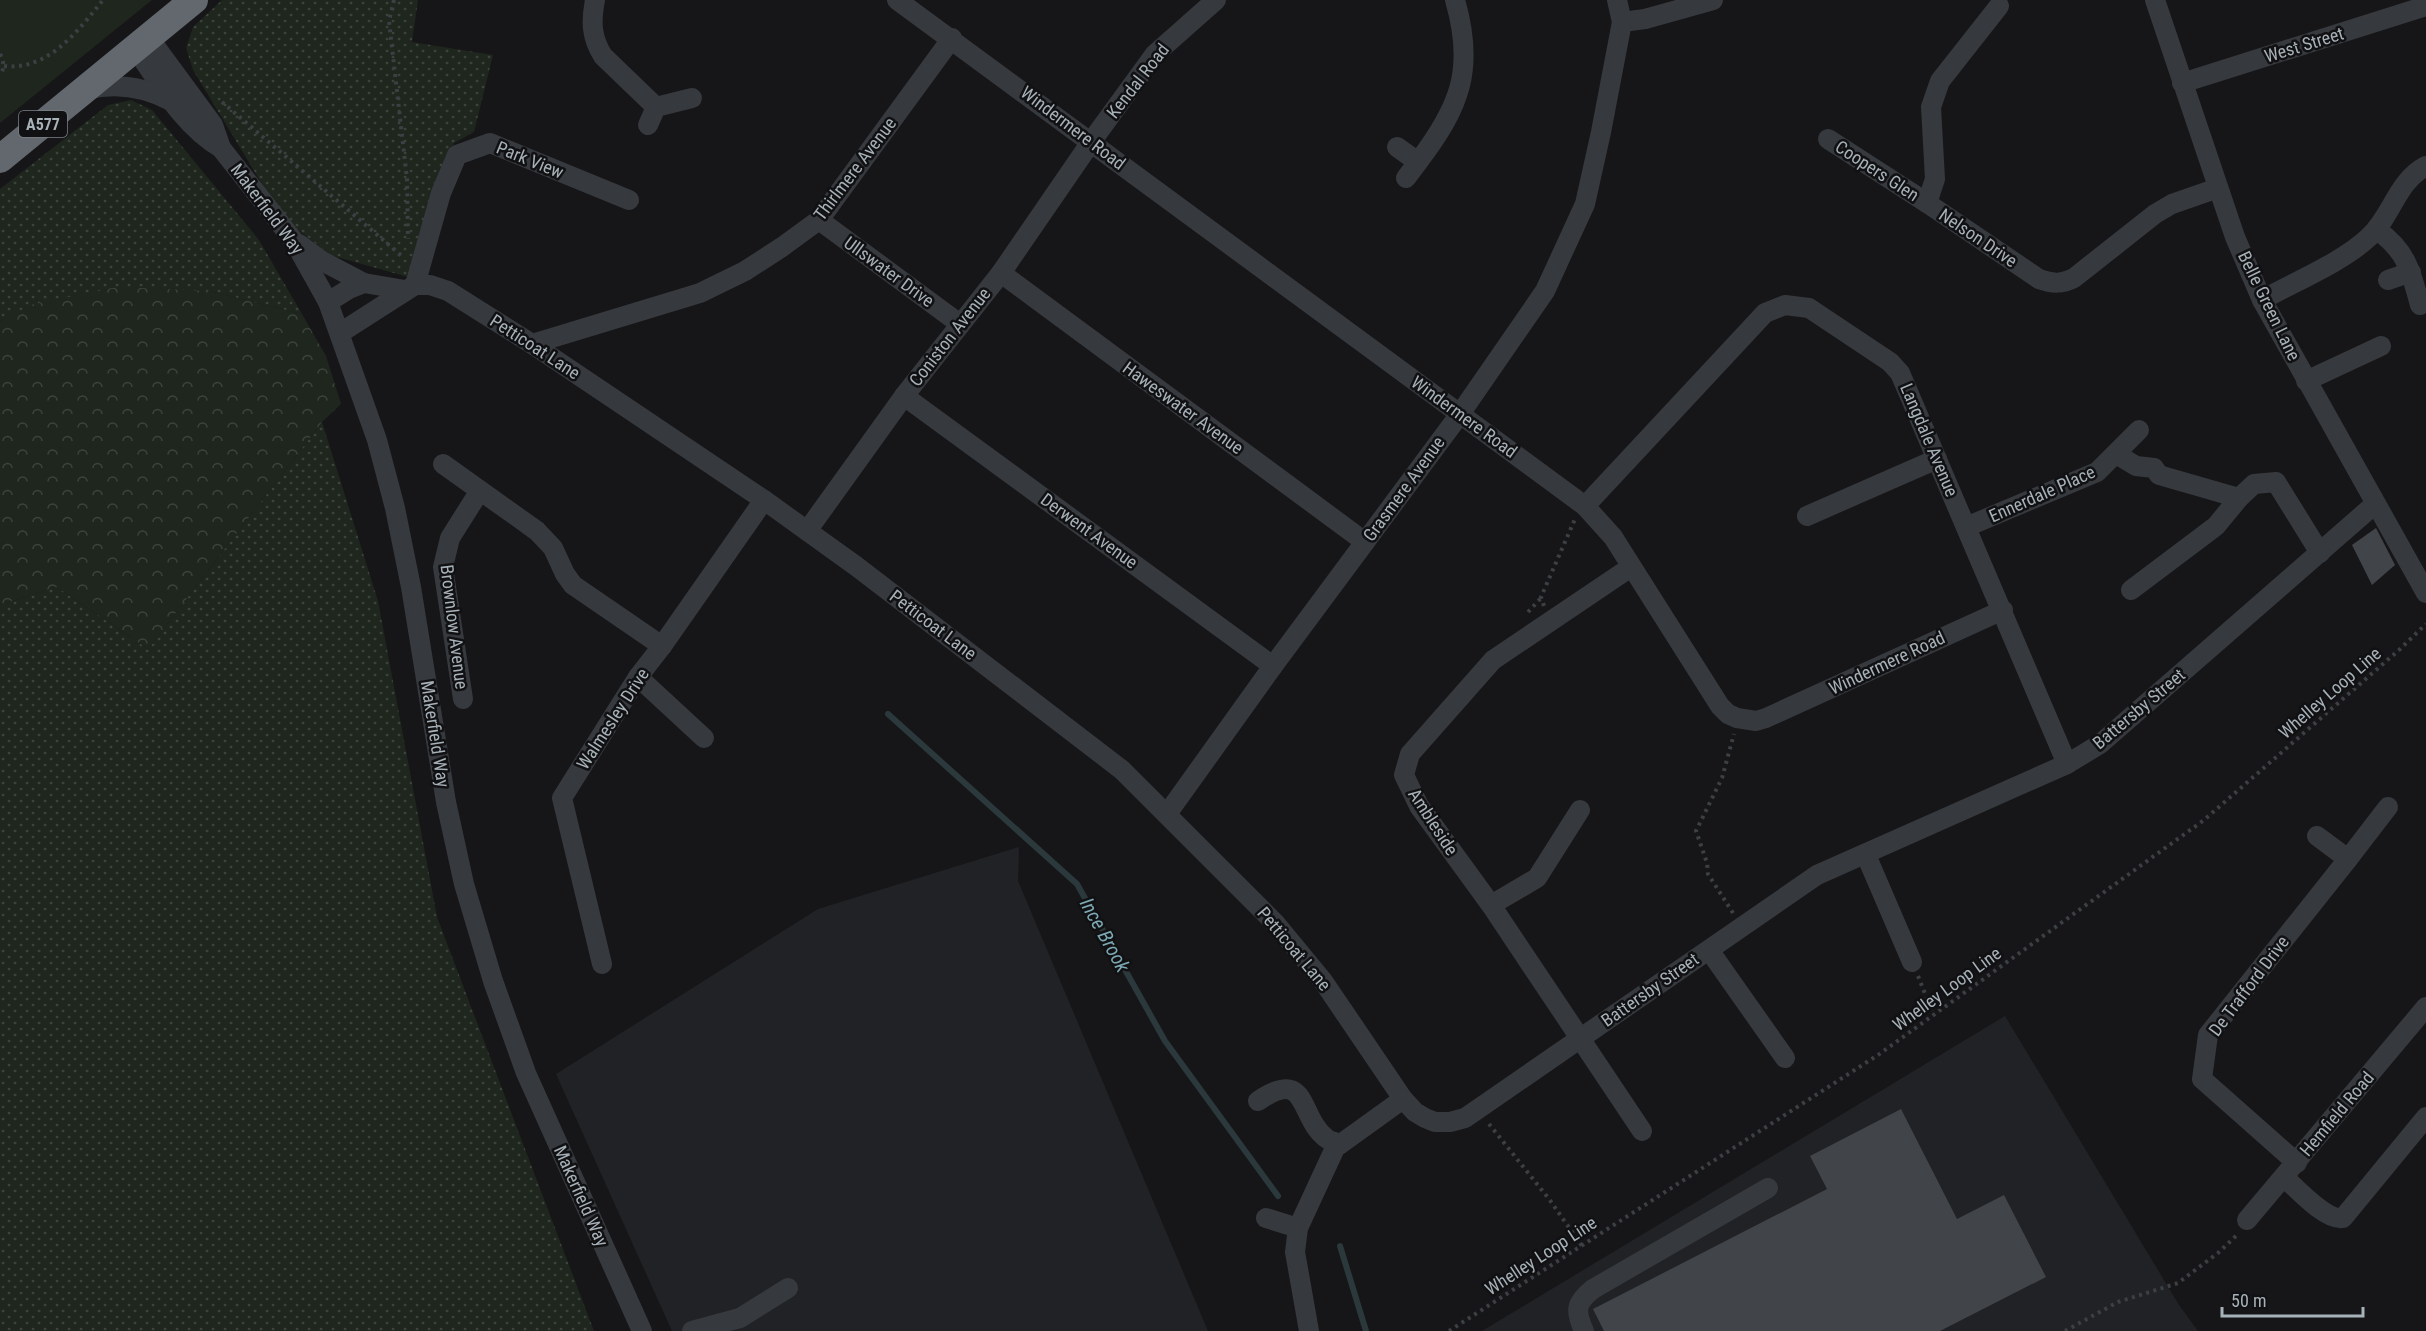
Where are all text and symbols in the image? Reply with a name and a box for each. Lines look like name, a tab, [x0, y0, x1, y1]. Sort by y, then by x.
street label: West Street	[2262, 23, 2346, 67]
street label: Kendal Road	[1102, 39, 1173, 122]
street label: Windermere Road	[1017, 81, 1130, 174]
road number: A577	[19, 111, 67, 137]
street label: Thirlmere Avenue	[809, 113, 900, 224]
street label: Coopers Glen	[1832, 136, 1923, 205]
street label: Park View	[494, 137, 567, 183]
street label: Makerfield Way	[227, 159, 309, 259]
street label: Nelson Drive	[1935, 204, 2021, 271]
street label: Ullswater Drive	[840, 232, 938, 311]
street label: Belle Green Lane	[2234, 248, 2305, 364]
street label: Coniston Avenue	[905, 283, 995, 390]
street label: Petticoat Lane	[486, 310, 584, 383]
street label: Haweswater Avenue	[1119, 357, 1248, 458]
street label: Windermere Road	[1407, 371, 1521, 462]
street label: Langdale Avenue	[1896, 380, 1963, 500]
street label: Grasmere Avenue	[1359, 432, 1449, 545]
street label: Ennerdale Place	[1986, 461, 2098, 526]
street label: Derwent Avenue	[1037, 488, 1142, 573]
street label: Brownlow Avenue	[436, 563, 473, 690]
street label: Petticoat Lane	[886, 585, 981, 664]
street label: Windermere Road	[1826, 627, 1948, 699]
street label: Whelley Loop Line	[2274, 643, 2385, 743]
street label: Walmesley Drive	[572, 664, 653, 773]
street label: Battersby Street	[2088, 664, 2189, 753]
street label: Makerfield Way	[417, 679, 454, 789]
street label: Ambleside	[1404, 785, 1463, 859]
water label: Ince Brook	[1075, 894, 1136, 977]
street label: Petticoat Lane	[1253, 903, 1335, 995]
street label: De Trafford Drive	[2204, 932, 2293, 1040]
street label: Whelley Loop Line	[1889, 942, 2005, 1035]
street label: Battersby Street	[1597, 948, 1702, 1031]
street label: Hemfield Road	[2295, 1067, 2378, 1160]
street label: Makerfield Way	[550, 1142, 613, 1250]
street label: Whelley Loop Line	[1481, 1212, 1600, 1299]
scale bar	[2222, 1280, 2363, 1318]
text: 50 m	[2231, 1290, 2266, 1311]

